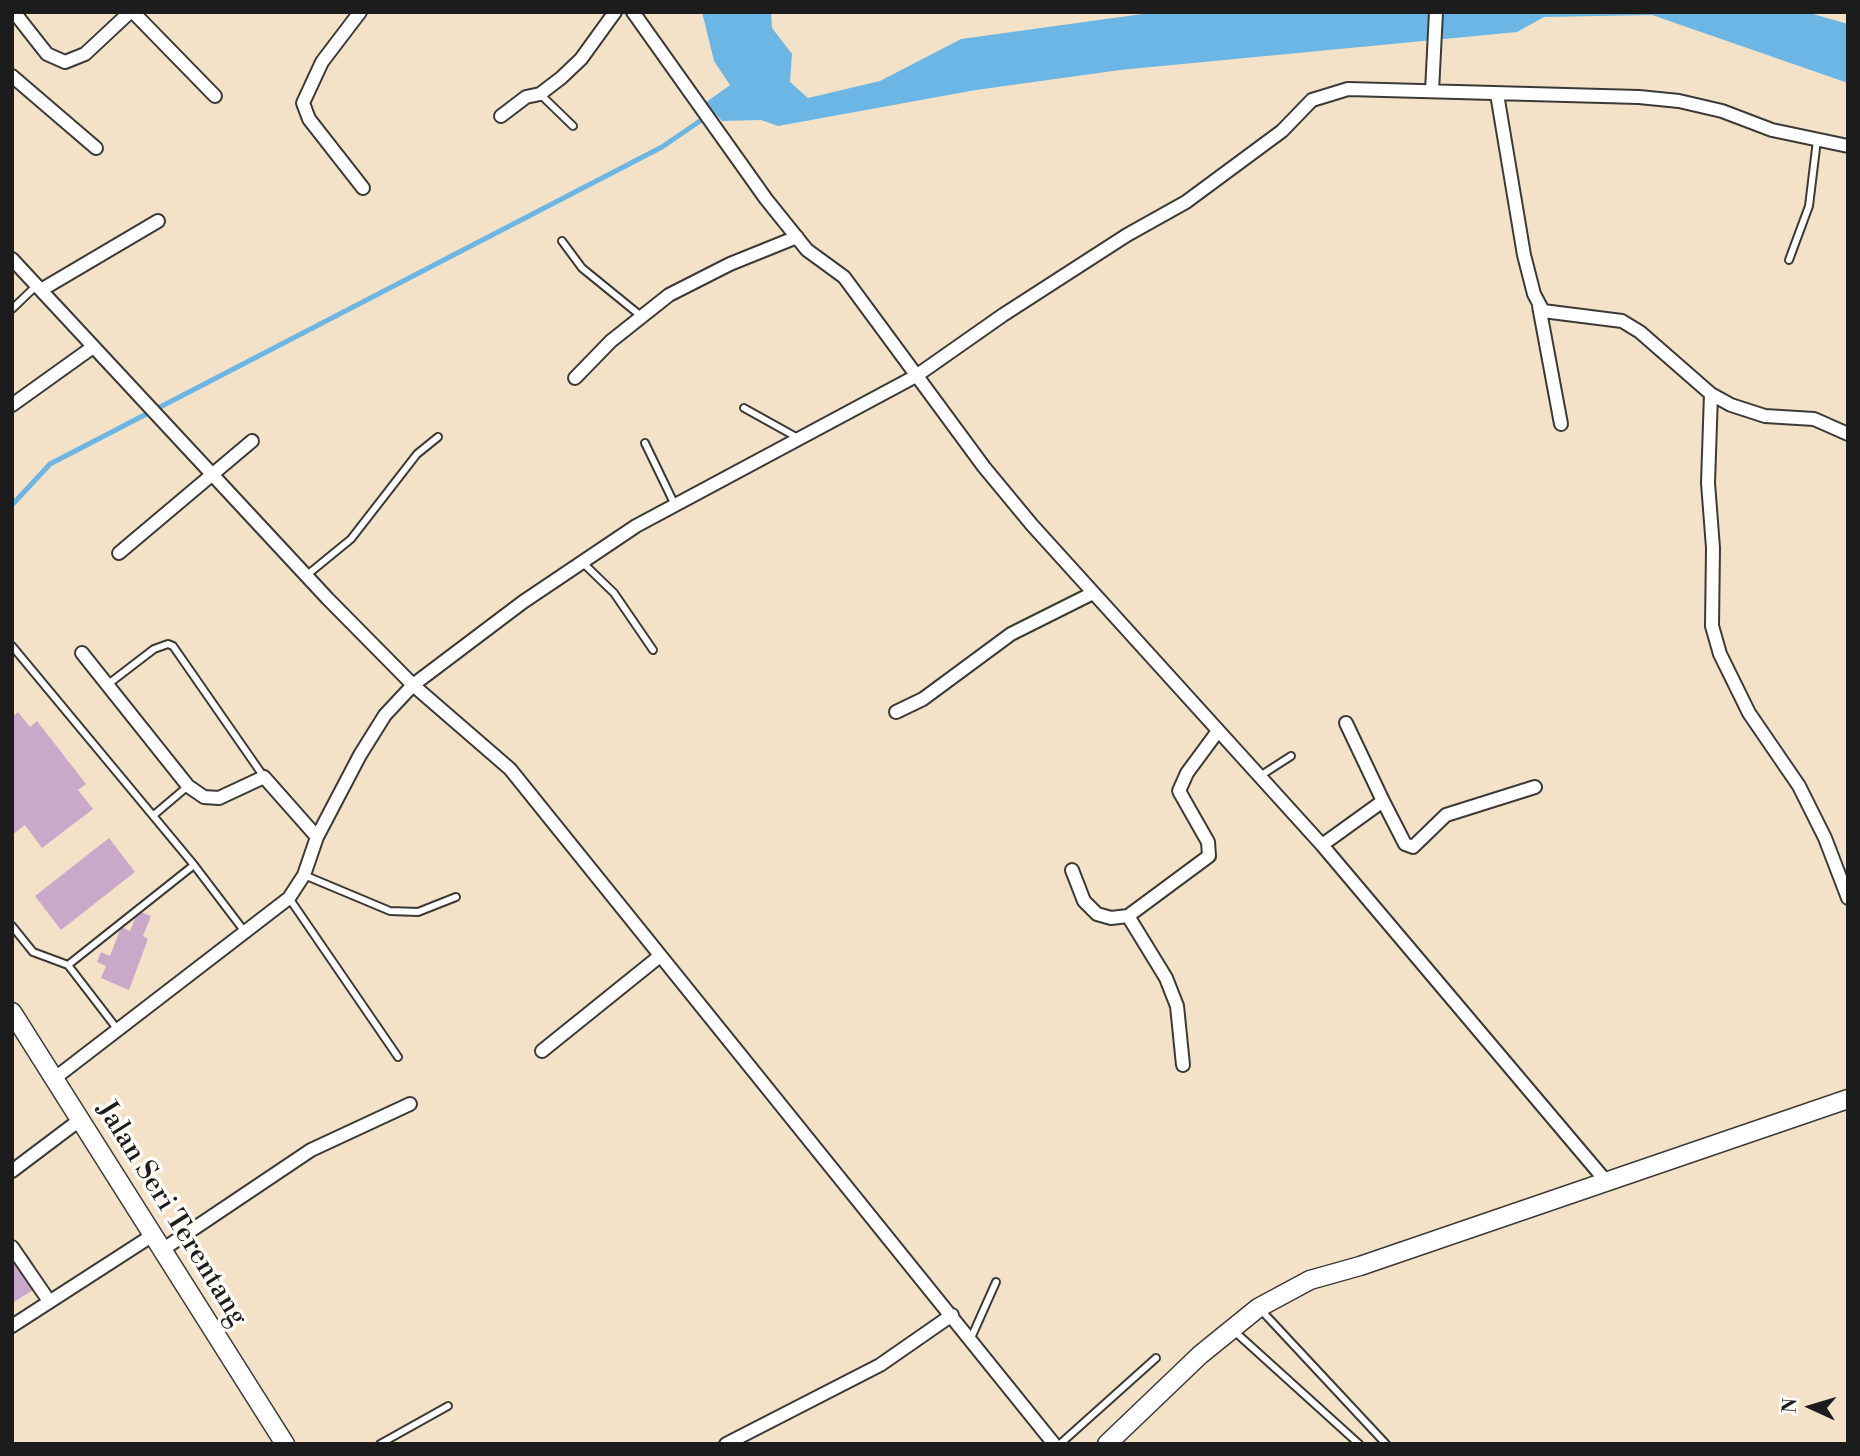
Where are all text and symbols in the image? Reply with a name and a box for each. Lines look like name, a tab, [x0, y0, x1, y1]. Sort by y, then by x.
street label: Jalan Seri Terentang	[88, 1095, 254, 1333]
north arrow	[1776, 1372, 1846, 1442]
text: N	[1778, 1397, 1803, 1414]

